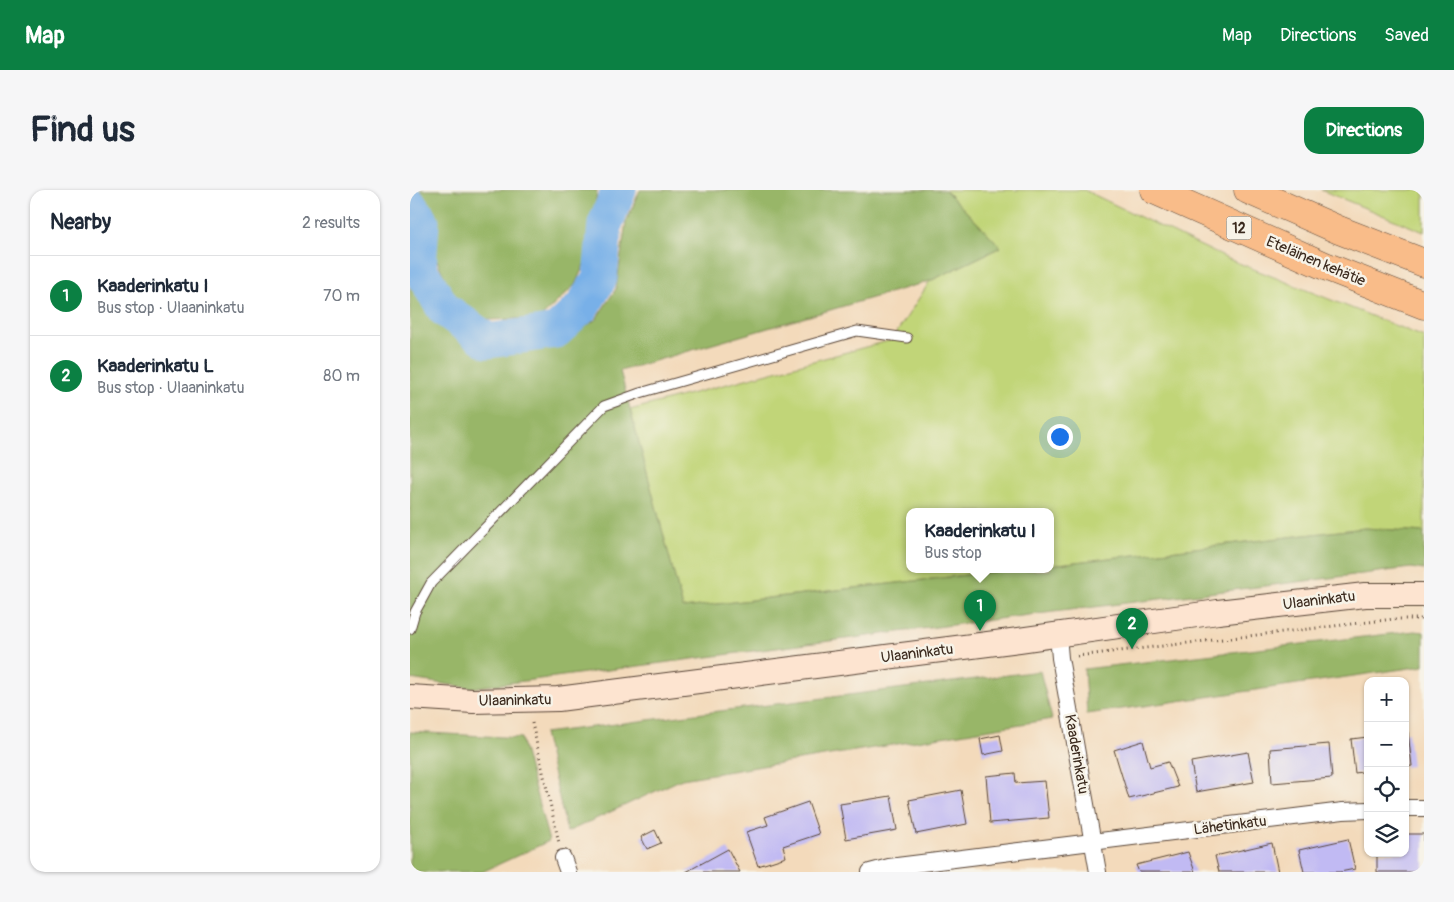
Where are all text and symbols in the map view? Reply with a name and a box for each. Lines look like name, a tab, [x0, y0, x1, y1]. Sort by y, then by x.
text: Map	[25, 21, 65, 50]
text: Map	[1222, 24, 1252, 47]
text: Directions	[1280, 24, 1356, 47]
text: Saved	[1384, 24, 1429, 47]
button: Directions	[1304, 107, 1424, 154]
text: Find us	[30, 108, 135, 152]
text: Nearby	[50, 209, 111, 236]
text: 2 results	[302, 213, 360, 233]
road number: 12	[1226, 216, 1252, 239]
street label: Eteläinen kehätie	[1263, 232, 1369, 291]
text: Kaaderinkatu I	[97, 274, 209, 298]
text: 1	[63, 286, 69, 306]
text: 70 m	[323, 286, 360, 306]
text: Bus stop · Ulaaninkatu	[97, 298, 244, 318]
text: Kaaderinkatu L	[97, 354, 214, 378]
text: 2	[62, 366, 70, 386]
text: 80 m	[323, 366, 360, 386]
text: Bus stop · Ulaaninkatu	[97, 378, 244, 398]
your location	[1047, 424, 1073, 450]
popup	[906, 508, 1054, 573]
text: Kaaderinkatu I	[924, 519, 1036, 543]
text: Bus stop	[924, 543, 982, 563]
street label: Ulaaninkatu	[1282, 587, 1356, 614]
pin: 1	[964, 590, 996, 631]
pin: 2	[1116, 608, 1148, 649]
street label: Ulaaninkatu	[880, 640, 954, 667]
map controls	[1364, 677, 1409, 857]
button: +	[1364, 677, 1409, 722]
street label: Ulaaninkatu	[478, 690, 552, 711]
street label: Kaaderinkatu	[1060, 713, 1093, 795]
button: −	[1364, 722, 1409, 767]
button: locate	[1364, 767, 1409, 812]
street label: Lähetinkatu	[1192, 812, 1268, 839]
button: layers	[1364, 812, 1409, 857]

